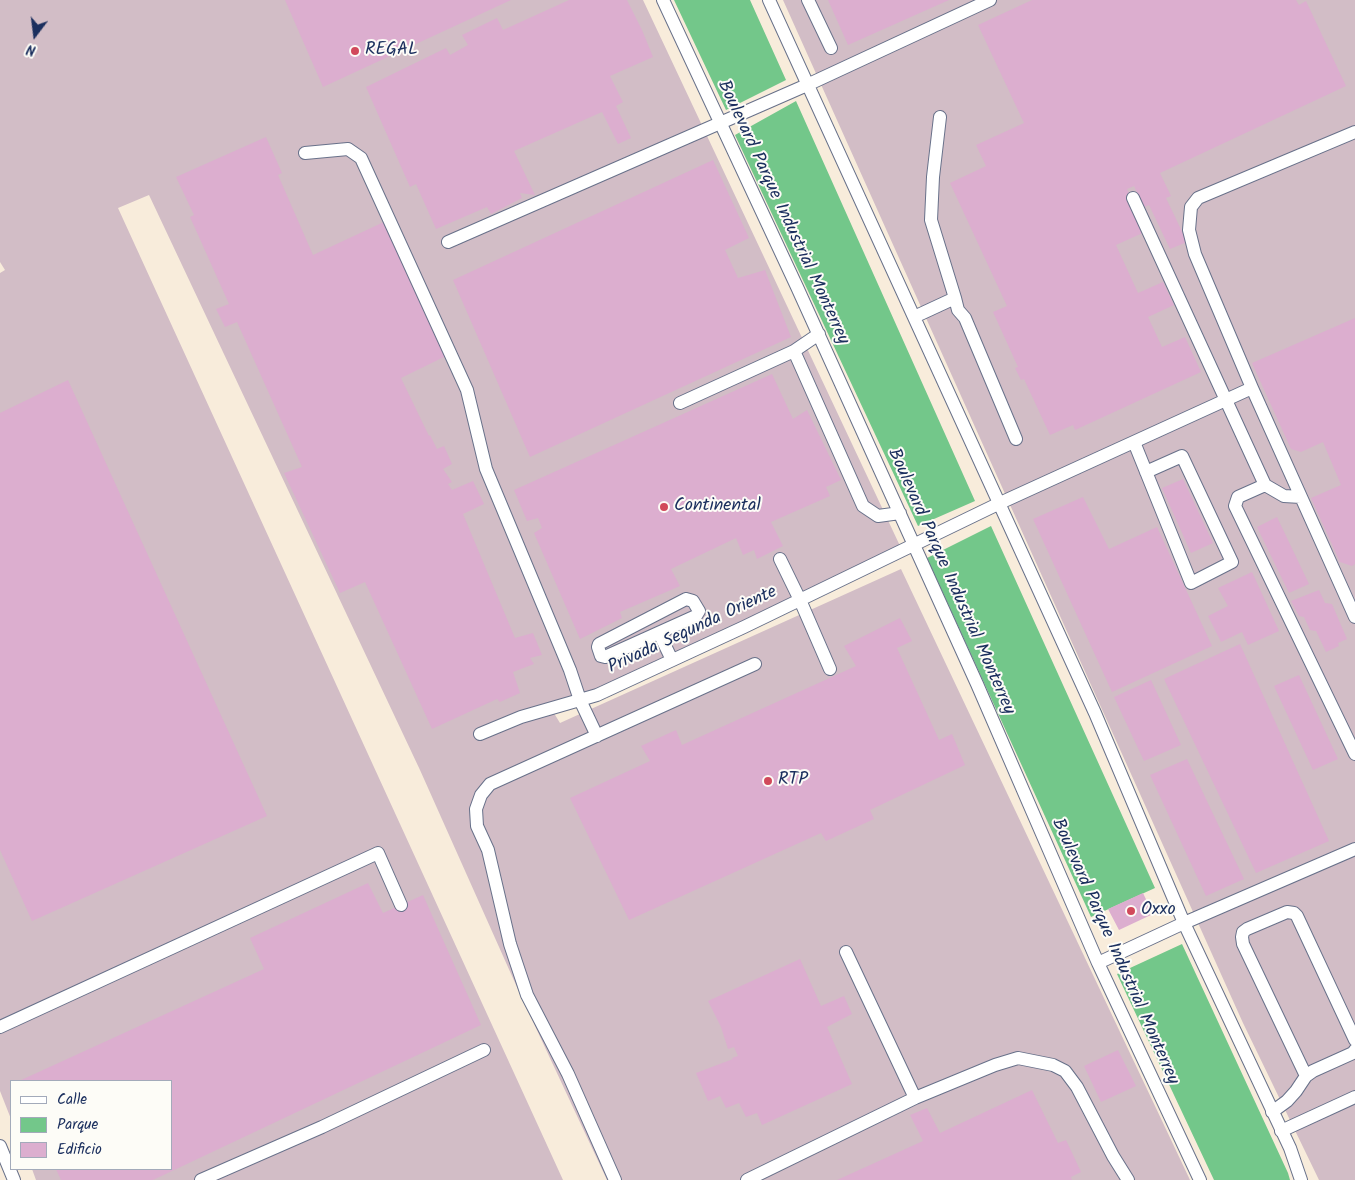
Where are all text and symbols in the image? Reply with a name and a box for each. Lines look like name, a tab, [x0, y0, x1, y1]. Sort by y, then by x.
north arrow	[10, 10, 60, 60]
text: N	[24, 38, 38, 61]
place label: REGAL	[365, 40, 418, 62]
marker: REGAL	[349, 45, 361, 57]
street label: Boulevard Parque Industrial Monterrey	[711, 78, 853, 348]
street label: Boulevard Parque Industrial Monterrey	[881, 446, 1019, 718]
place label: Continental	[674, 496, 761, 518]
marker: Continental	[658, 501, 670, 513]
street label: Privada Segunda Oriente	[605, 582, 781, 680]
place label: RTP	[778, 770, 808, 792]
marker: RTP	[762, 775, 774, 787]
street label: Boulevard Parque Industrial Monterrey	[1045, 816, 1183, 1088]
place label: Oxxo	[1141, 900, 1176, 922]
marker: Oxxo	[1125, 905, 1137, 917]
legend	[10, 1080, 172, 1170]
text: Calle	[57, 1088, 87, 1112]
text: Parque	[57, 1113, 98, 1137]
text: Edificio	[57, 1138, 102, 1162]

